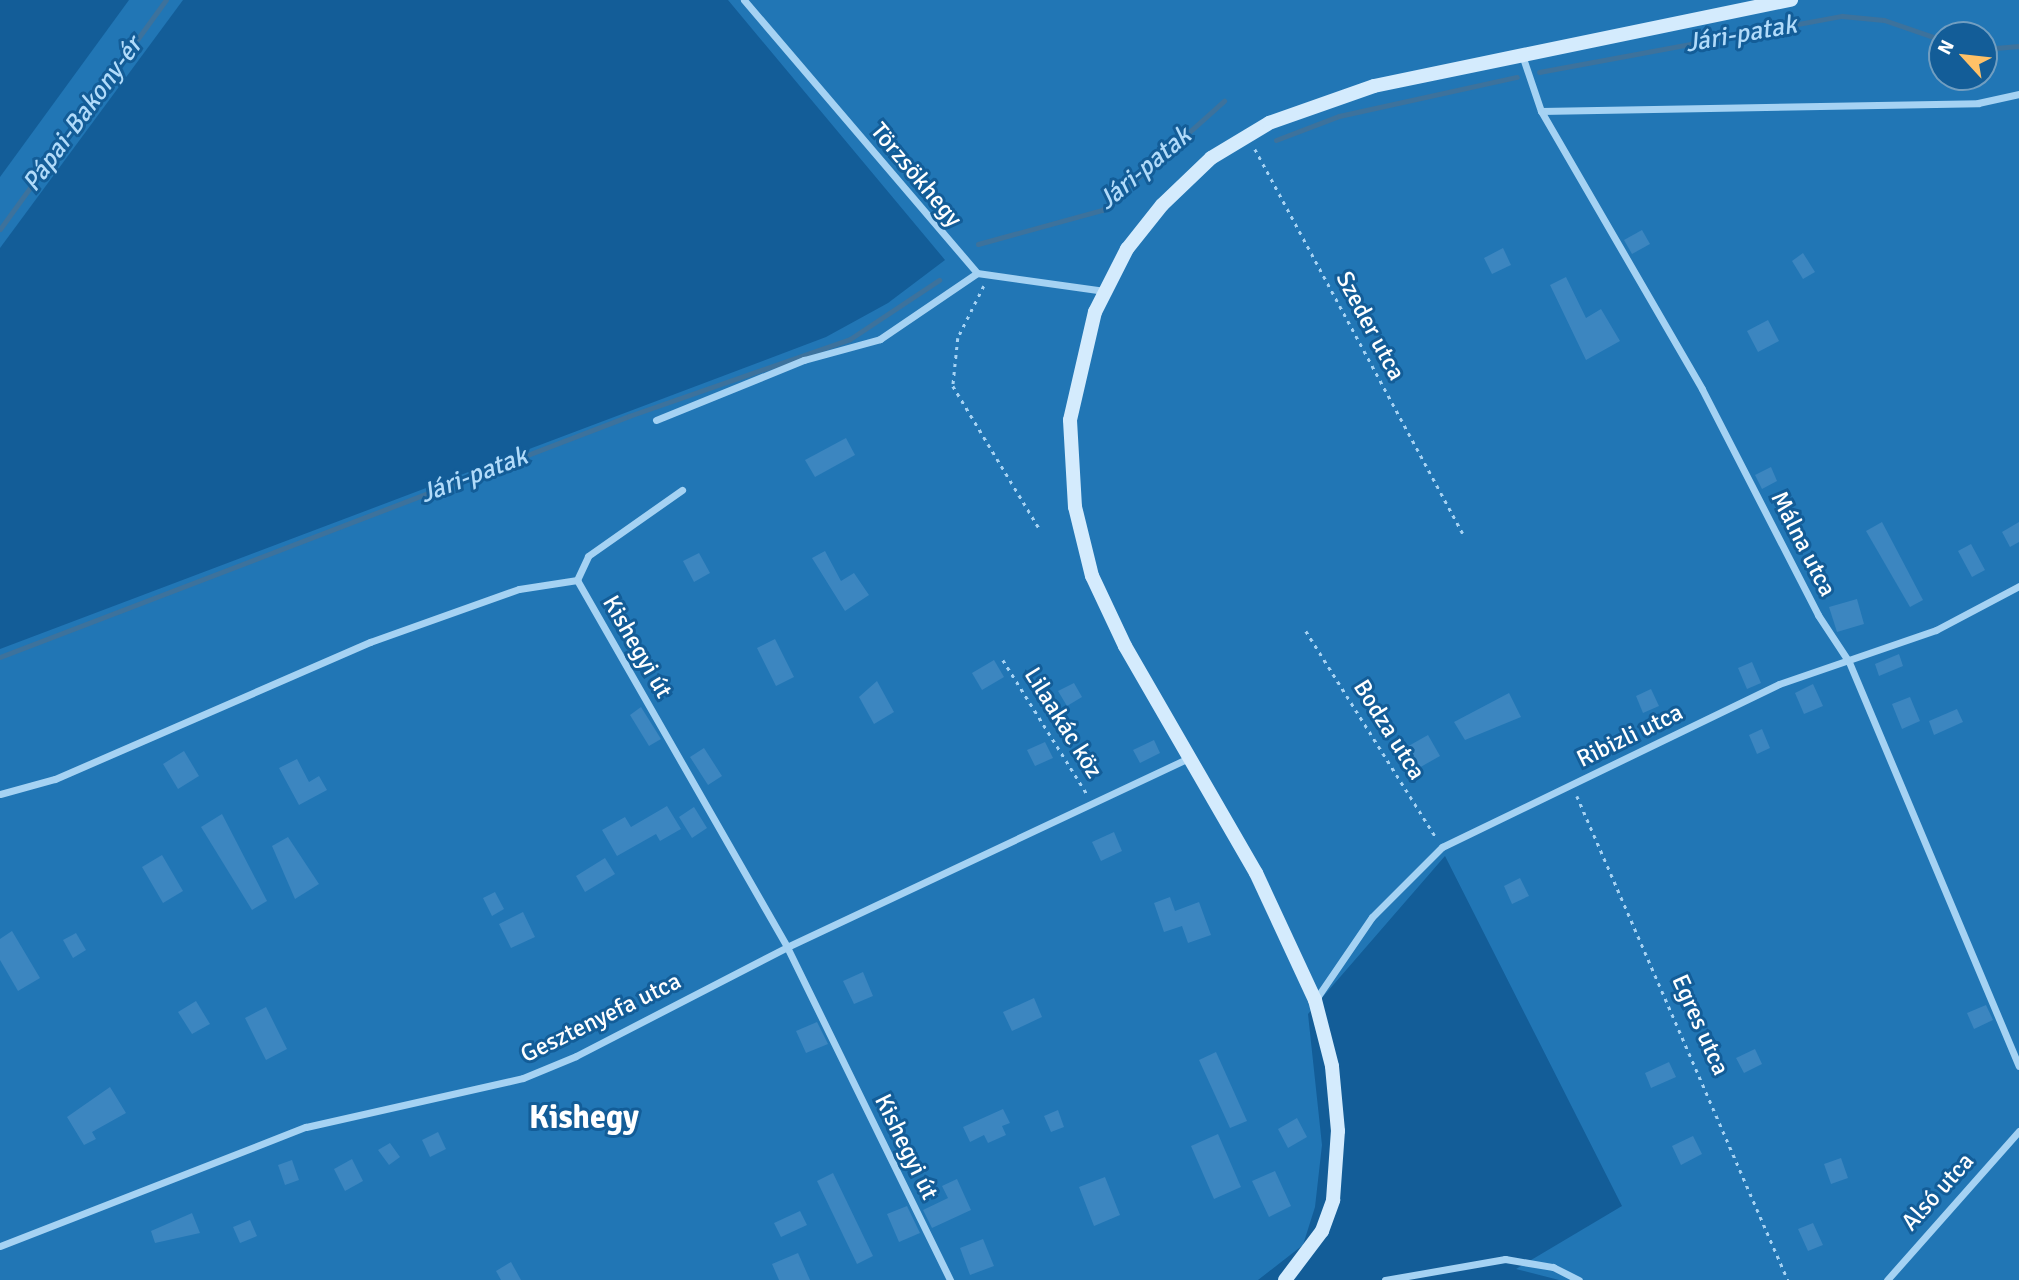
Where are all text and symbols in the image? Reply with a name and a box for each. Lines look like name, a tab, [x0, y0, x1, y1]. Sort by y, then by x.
water label: Jári-patak	[1683, 10, 1799, 60]
north arrow	[1928, 21, 1998, 91]
water label: Pápai-Bakony-ér	[17, 32, 149, 198]
text: N	[1932, 36, 1960, 59]
street label: Törzsökhegy	[864, 117, 968, 233]
water label: Jári-patak	[1092, 121, 1198, 217]
street label: Szeder utca	[1329, 267, 1411, 385]
water label: Jári-patak	[416, 441, 532, 511]
street label: Málna utca	[1764, 487, 1842, 601]
street label: Kishegyi út	[596, 591, 678, 703]
street label: Lilaakác köz	[1018, 662, 1108, 784]
street label: Bodza utca	[1347, 675, 1431, 785]
street label: Ribizli utca	[1572, 698, 1688, 774]
street label: Gesztenyefa utca	[516, 967, 686, 1069]
street label: Egres utca	[1665, 970, 1735, 1080]
street label: Kishegyi út	[868, 1090, 944, 1204]
district label: Kishegy	[529, 1099, 639, 1137]
street label: Alsó utca	[1896, 1147, 1980, 1237]

